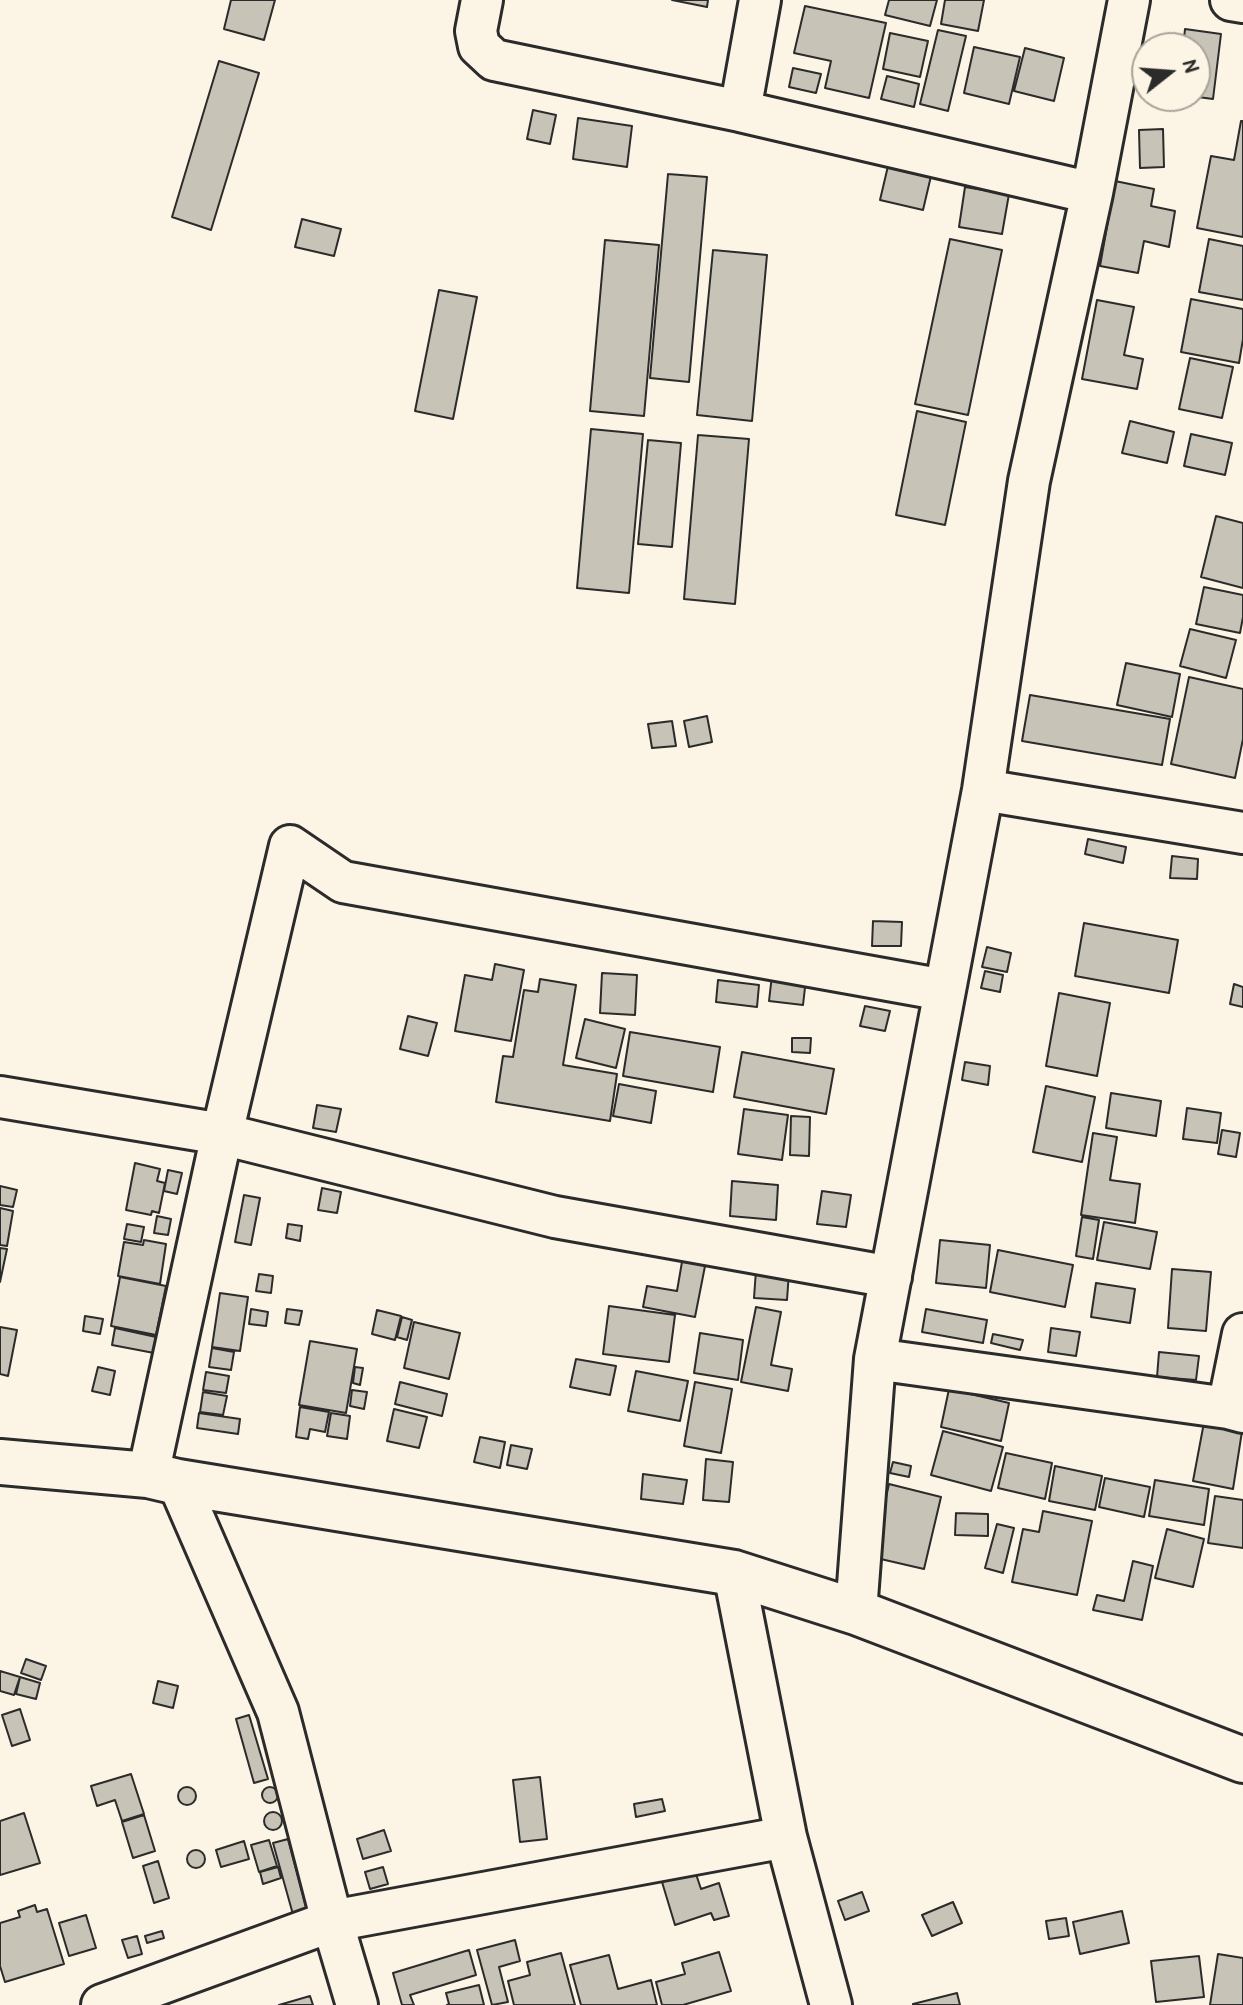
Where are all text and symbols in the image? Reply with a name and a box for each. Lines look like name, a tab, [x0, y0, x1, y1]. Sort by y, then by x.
north arrow	[1131, 32, 1211, 112]
text: N	[1176, 56, 1208, 76]

